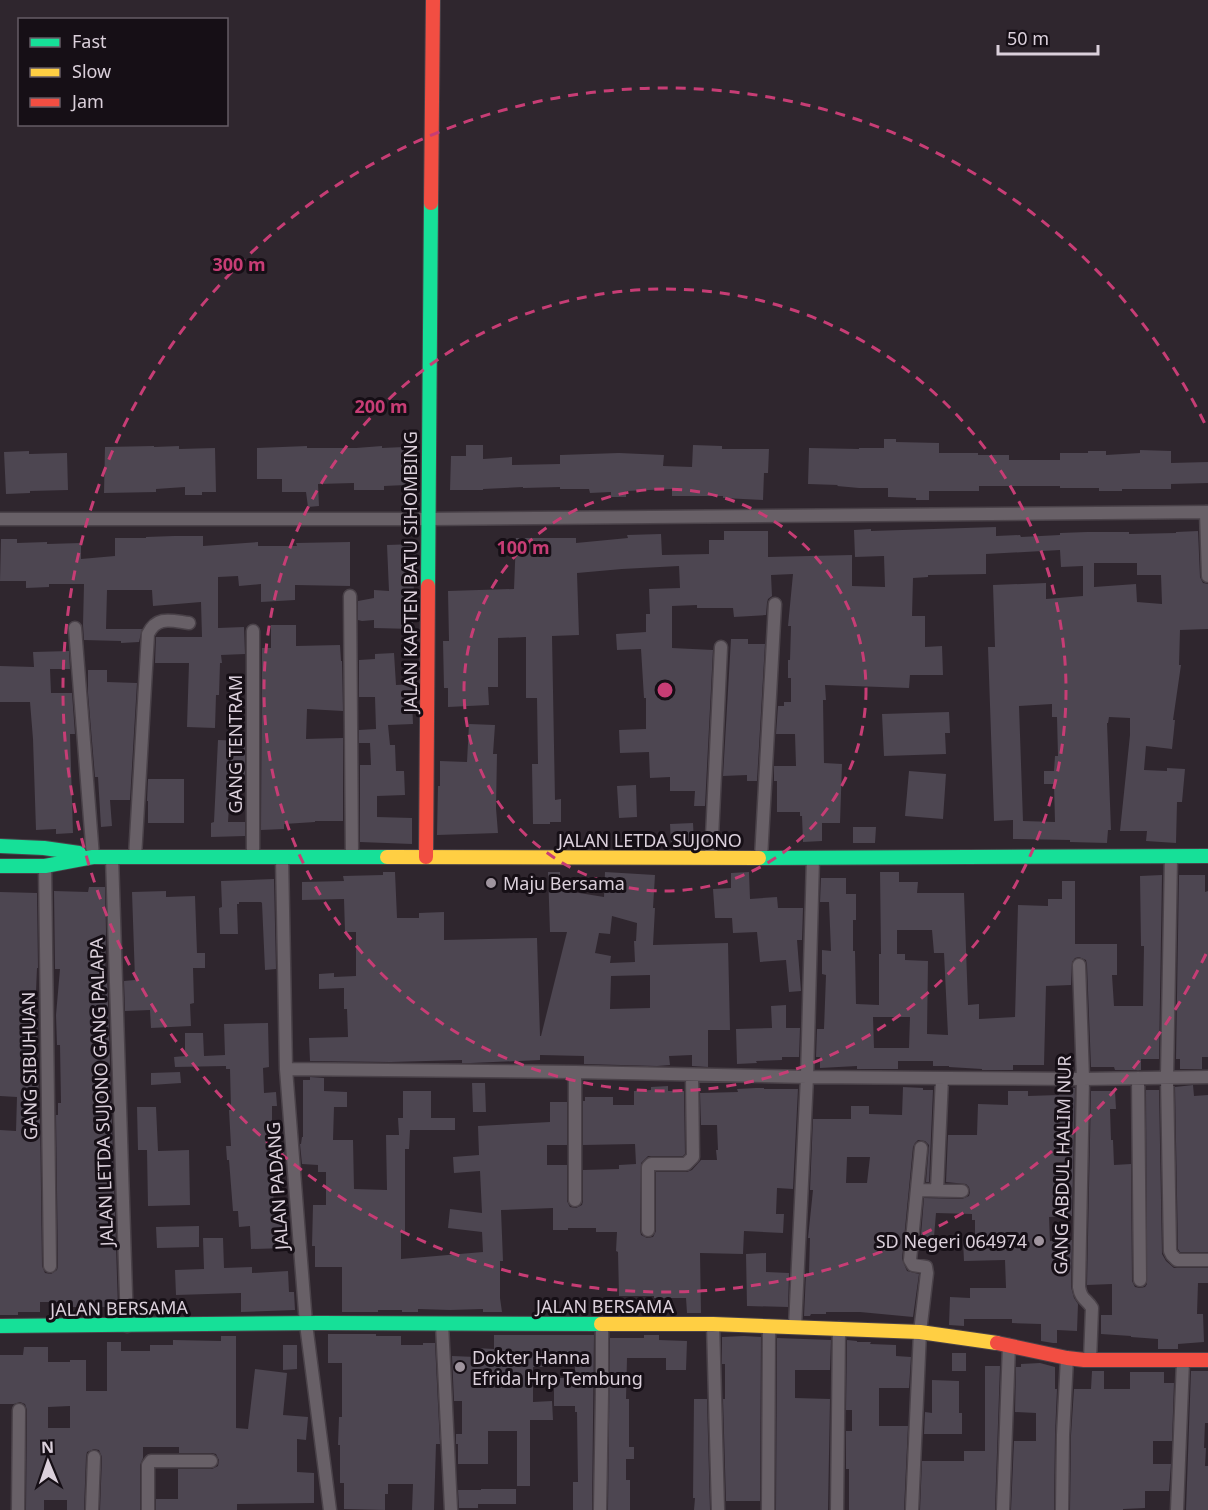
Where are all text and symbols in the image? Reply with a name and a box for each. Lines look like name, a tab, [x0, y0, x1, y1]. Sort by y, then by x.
legend	[18, 18, 228, 126]
scale bar	[998, 18, 1098, 56]
text: 50 m	[1007, 26, 1049, 50]
text: Fast	[72, 29, 107, 53]
text: Slow	[72, 59, 111, 83]
text: Jam	[70, 89, 104, 113]
text: 300 m	[212, 252, 266, 276]
text: 200 m	[354, 394, 408, 418]
street label: JALAN KAPTEN BATU SIHOMBING	[398, 431, 422, 715]
text: 100 m	[496, 535, 550, 559]
street label: GANG TENTRAM	[223, 675, 247, 813]
centre of rings	[655, 680, 675, 700]
street label: JALAN LETDA SUJONO	[556, 828, 742, 852]
place label: Maju Bersama	[503, 871, 625, 895]
marker: Maju Bersama	[484, 876, 498, 890]
street label: JALAN LETDA SUJONO GANG PALAPA	[84, 937, 118, 1249]
street label: GANG SIBUHUAN	[16, 992, 42, 1140]
street label: GANG ABDUL HALIM NUR	[1048, 1055, 1076, 1275]
street label: JALAN PADANG	[261, 1121, 294, 1253]
place label: SD Negeri 064974	[876, 1229, 1027, 1253]
marker: SD Negeri 064974	[1032, 1234, 1046, 1248]
street label: JALAN BERSAMA	[534, 1294, 674, 1318]
street label: JALAN BERSAMA	[48, 1295, 189, 1321]
place label: Dokter Hanna Efrida Hrp Tembung	[472, 1345, 643, 1390]
marker: Dokter Hanna Efrida Hrp Tembung	[453, 1360, 467, 1374]
north arrow	[18, 1432, 78, 1492]
text: N	[41, 1436, 54, 1458]

